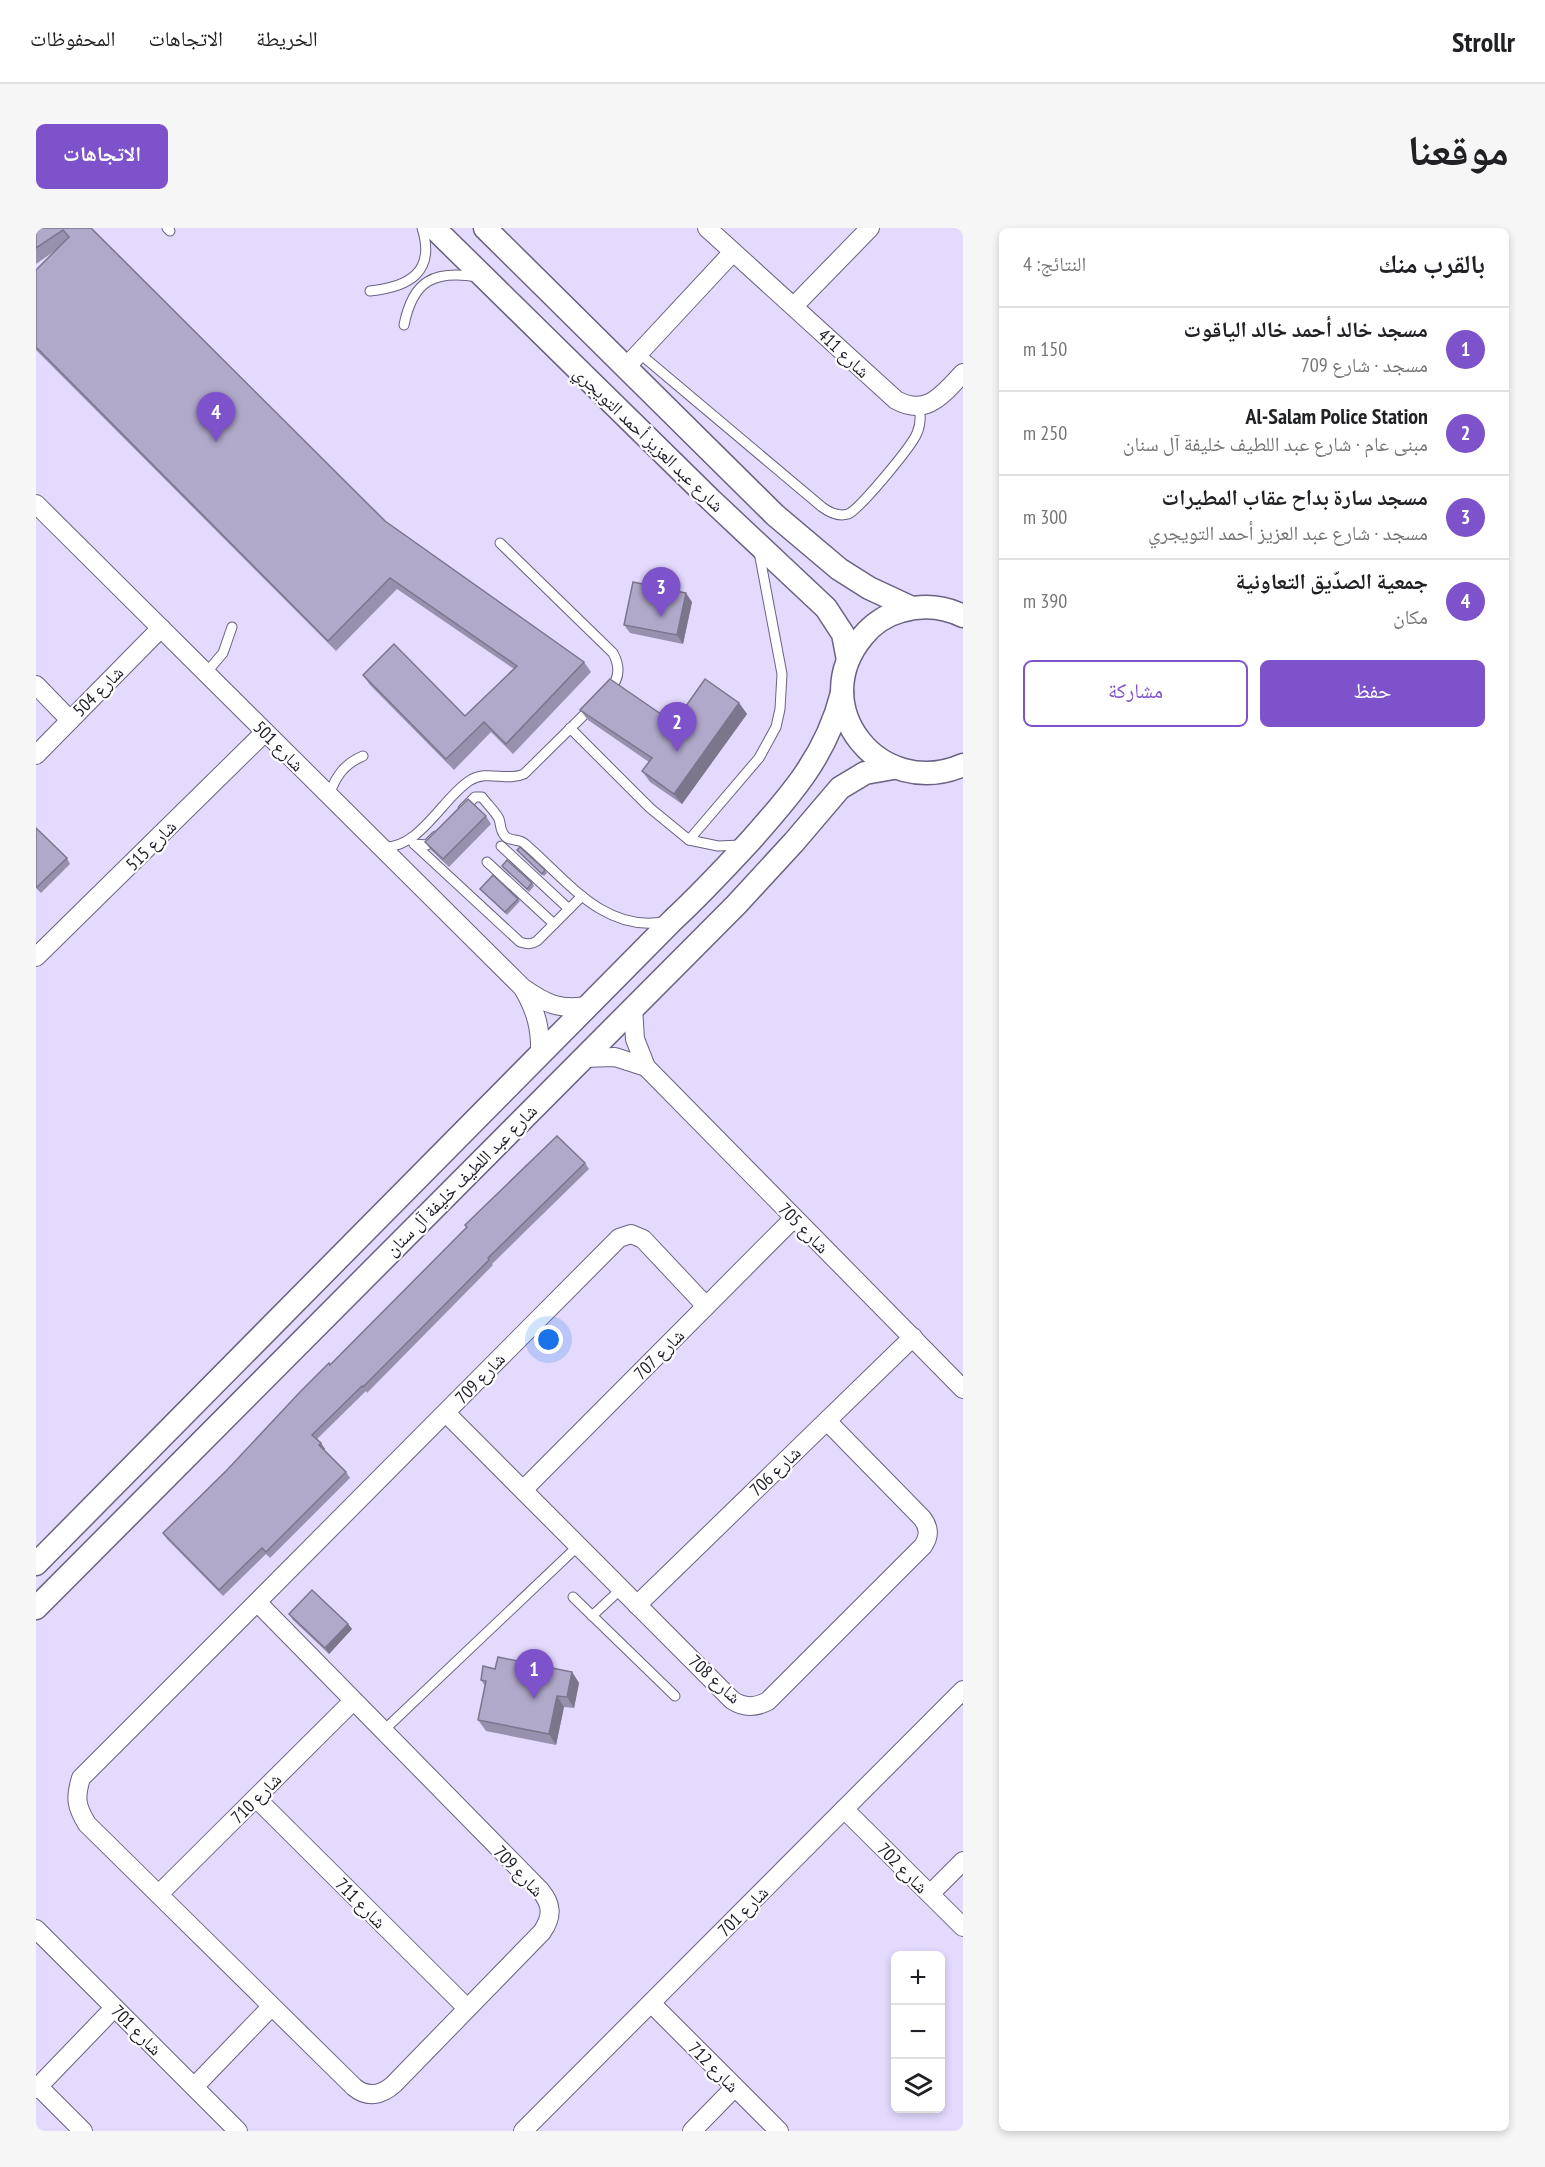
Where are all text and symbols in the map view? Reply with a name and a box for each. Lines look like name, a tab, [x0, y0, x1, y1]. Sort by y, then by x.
text: Strollr	[1452, 23, 1515, 60]
text: المحفوظات	[30, 25, 115, 52]
text: الاتجاهات	[148, 25, 223, 52]
text: الخريطة	[256, 25, 318, 52]
text: موقعنا	[1408, 122, 1509, 177]
button: الاتجاهات	[36, 124, 168, 189]
text: بالقرب منك	[1378, 247, 1485, 280]
text: النتائج: 4	[1023, 251, 1086, 277]
text: مسجد خالد أحمد خالد الياقوت	[1184, 315, 1428, 343]
street label: شارع 411	[813, 323, 875, 383]
text: 150 m	[1023, 336, 1067, 362]
text: 1	[1461, 336, 1470, 362]
text: مسجد · شارع 709	[1301, 352, 1428, 378]
street label: شارع عبد العزيز أحمد التويجري	[567, 361, 729, 519]
pin: 4	[196, 392, 236, 442]
text: Al-Salam Police Station	[1245, 402, 1428, 430]
text: 250 m	[1023, 420, 1067, 446]
text: 2	[1461, 420, 1470, 446]
text: مبنى عام · شارع عبد اللطيف خليفة آل سنان	[1123, 431, 1428, 457]
text: مسجد سارة بداح عقاب المطيرات	[1162, 483, 1428, 511]
text: 300 m	[1023, 504, 1067, 530]
text: 3	[1461, 504, 1470, 530]
text: مسجد · شارع عبد العزيز أحمد التويجري	[1148, 520, 1428, 546]
text: جمعية الصدّيق التعاونية	[1236, 567, 1428, 595]
pin: 3	[642, 568, 680, 617]
text: 390 m	[1023, 588, 1067, 614]
text: 4	[1461, 588, 1470, 614]
text: مكان	[1393, 604, 1428, 630]
button: مشاركة	[1023, 660, 1248, 727]
button: حفظ	[1260, 660, 1485, 727]
street label: شارع 504	[68, 661, 128, 721]
pin: 2	[658, 702, 696, 752]
street label: شارع 501	[249, 716, 309, 776]
street label: شارع 515	[121, 815, 181, 875]
street label: شارع عبد اللطيف خليفة آل سنان	[380, 1099, 542, 1261]
street label: شارع 705	[774, 1198, 834, 1258]
street label: شارع 707	[629, 1324, 689, 1384]
your location	[534, 1325, 563, 1354]
street label: شارع 709	[450, 1348, 510, 1408]
street label: شارع 706	[745, 1441, 805, 1501]
pin: 1	[514, 1650, 554, 1699]
street label: شارع 708	[684, 1650, 746, 1708]
street label: شارع 710	[226, 1768, 286, 1828]
street label: شارع 702	[873, 1838, 933, 1898]
street label: شارع 709	[489, 1841, 549, 1901]
street label: شارع 711	[331, 1873, 391, 1933]
street label: شارع 701	[713, 1881, 773, 1941]
map controls	[891, 1951, 945, 2113]
button: +	[891, 1951, 945, 2005]
street label: شارع 701	[107, 2000, 167, 2060]
button: −	[891, 2005, 945, 2059]
street label: شارع 712	[684, 2037, 744, 2097]
button: layers	[891, 2059, 945, 2113]

